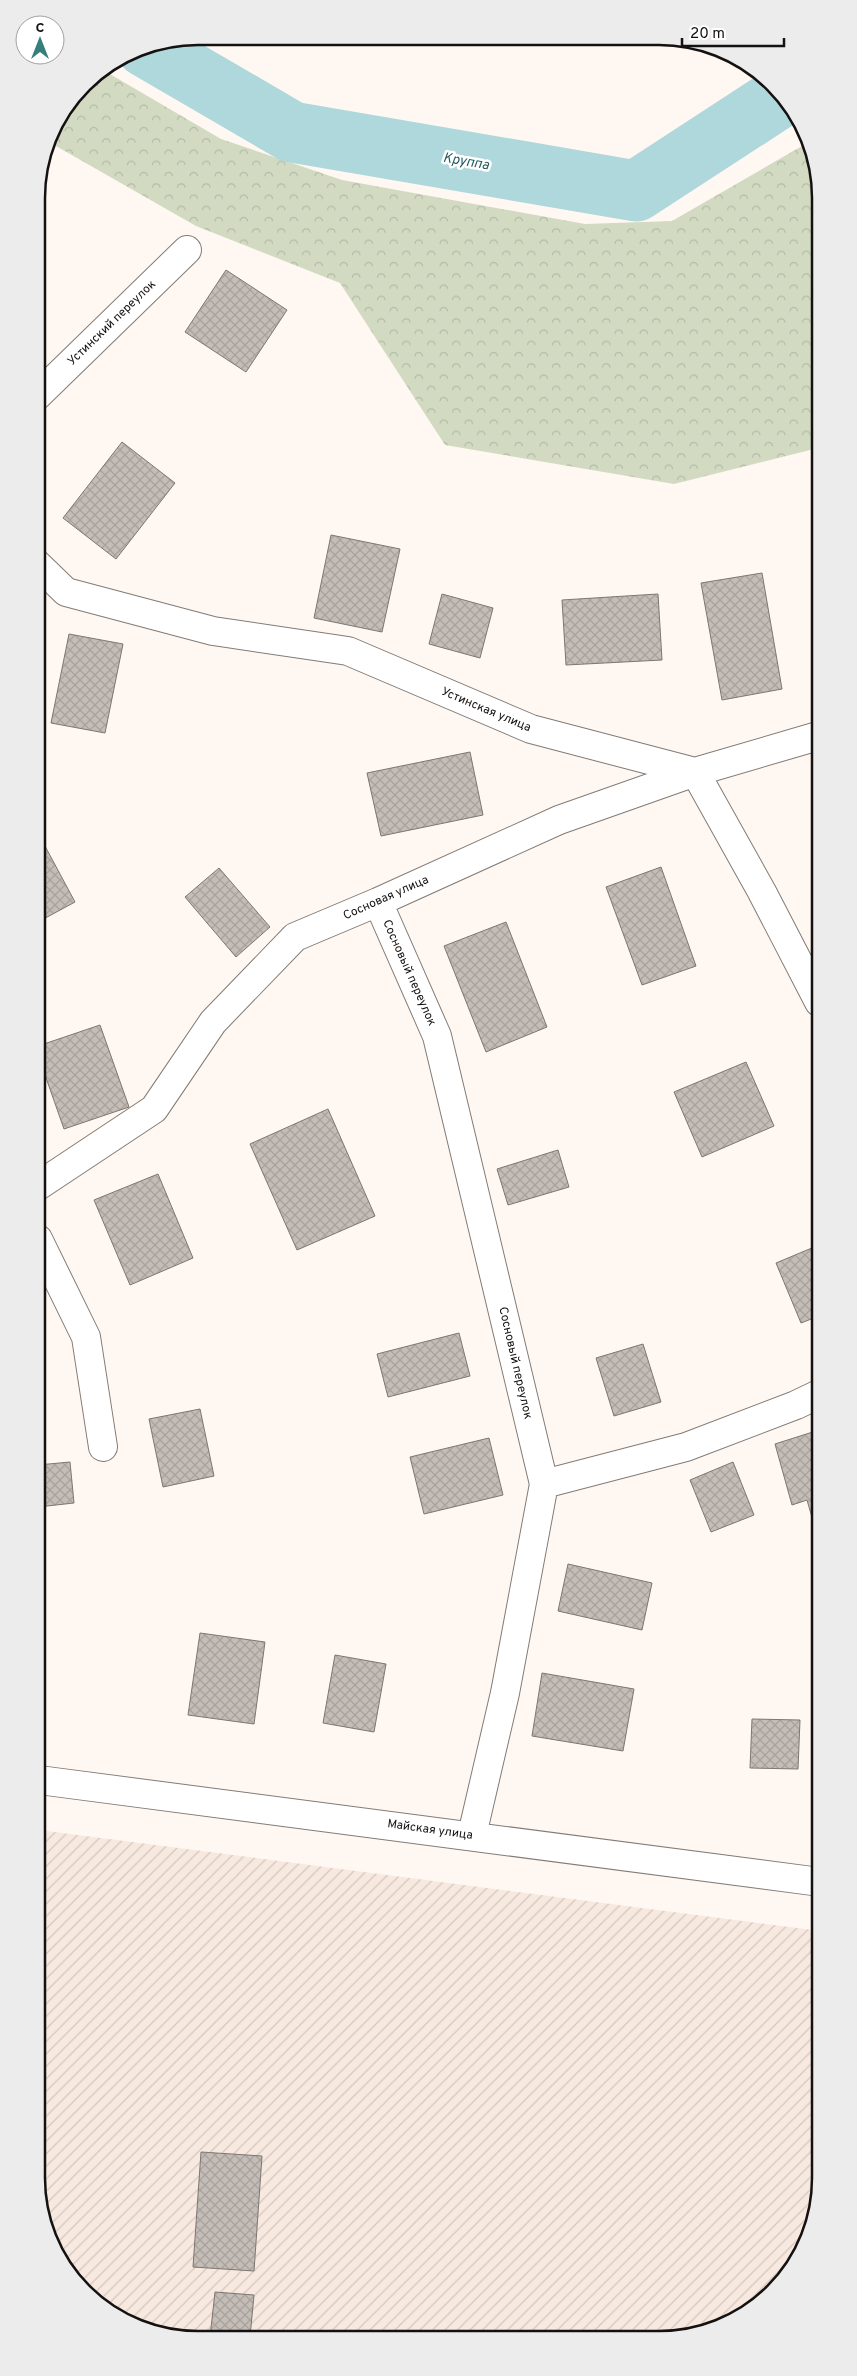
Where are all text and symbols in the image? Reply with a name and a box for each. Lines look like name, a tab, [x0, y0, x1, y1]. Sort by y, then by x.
north arrow	[15, 15, 65, 65]
scale bar	[682, 15, 784, 47]
text: С	[36, 20, 45, 37]
text: 20 m	[690, 25, 725, 44]
water label: Круппа	[442, 150, 491, 175]
street label: Устинский переулок	[64, 277, 160, 369]
street label: Устинская улица	[439, 684, 533, 736]
street label: Сосновая улица	[341, 872, 431, 924]
street label: Сосновый переулок	[378, 917, 440, 1029]
street label: Сосновый переулок	[494, 1305, 536, 1421]
street label: Майская улица	[386, 1816, 474, 1844]

